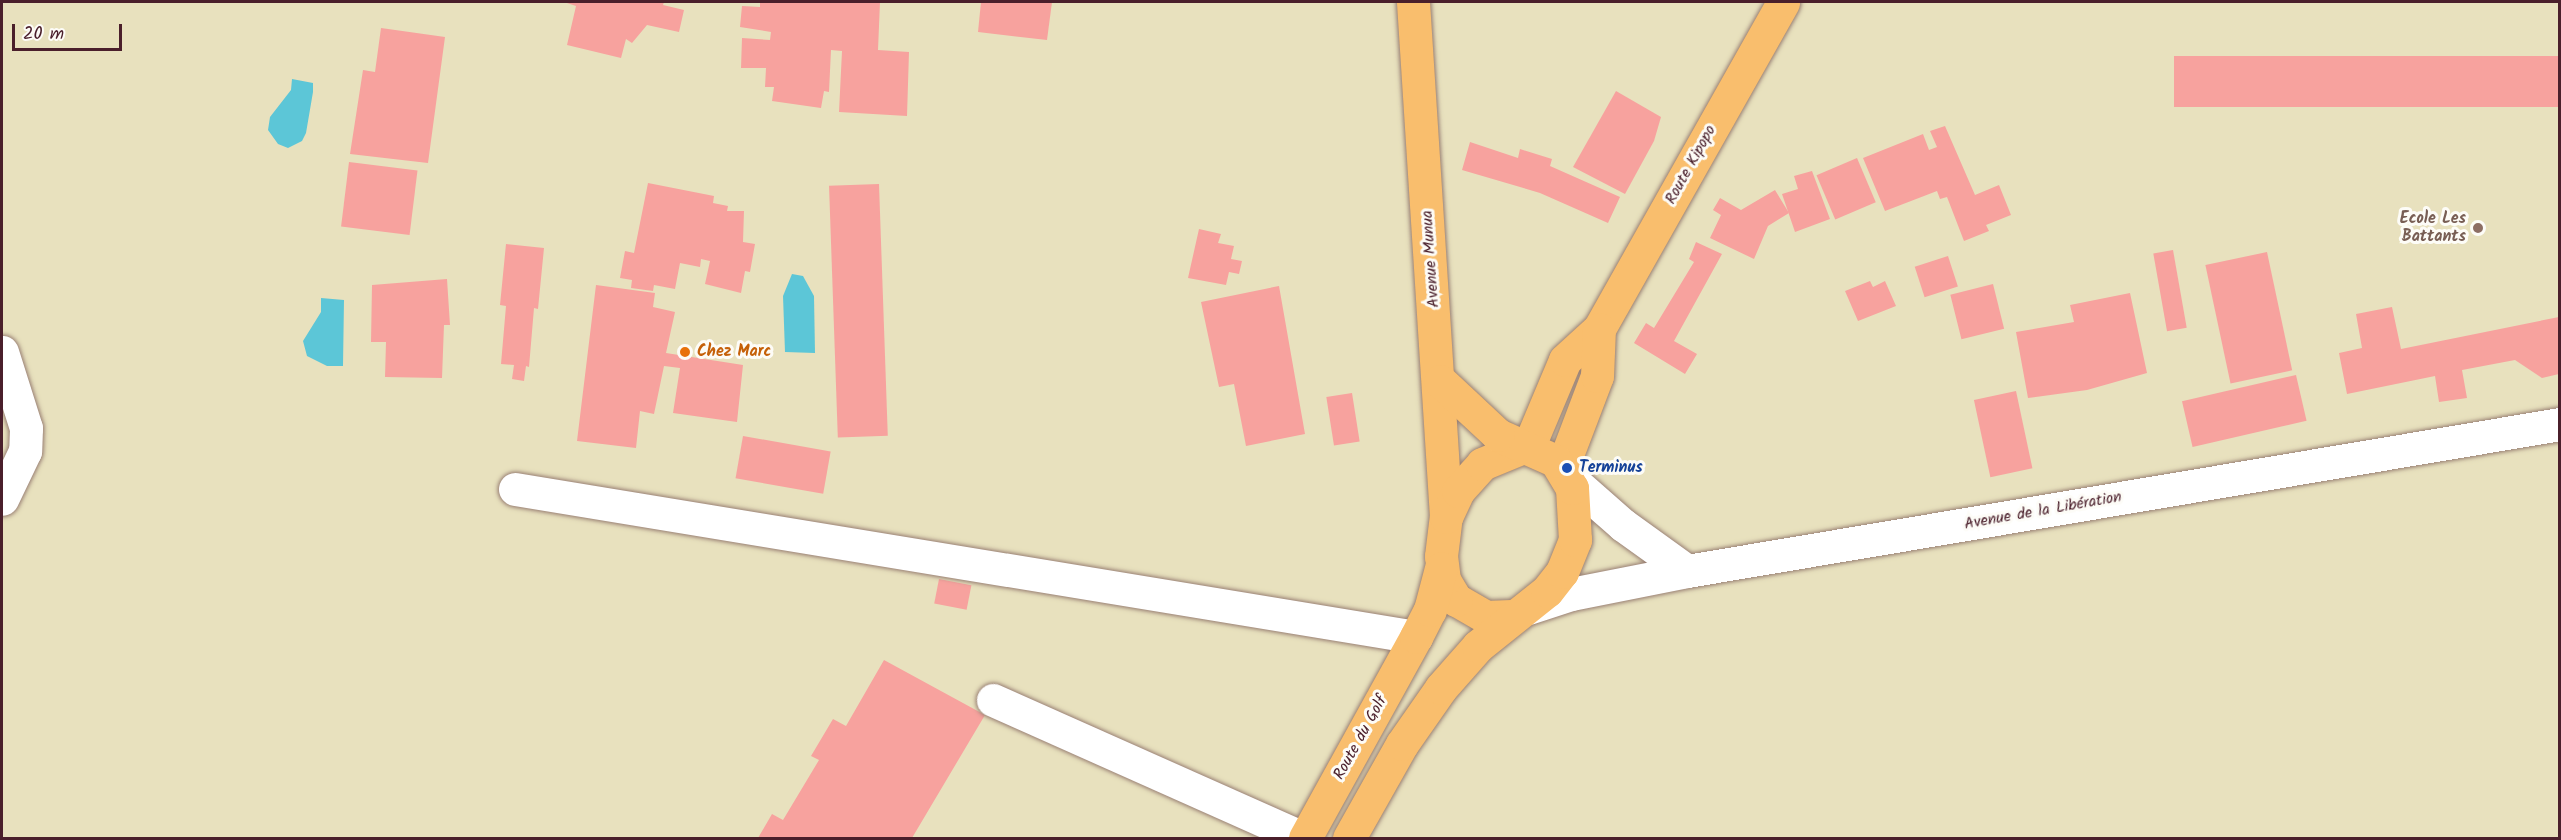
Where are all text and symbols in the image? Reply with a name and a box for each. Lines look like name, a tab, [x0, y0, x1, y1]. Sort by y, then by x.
scale bar	[15, 12, 124, 50]
text: 20 m	[23, 20, 64, 49]
street label: Route Kipopo	[1661, 122, 1721, 208]
place label: Ecole Les Battants	[2400, 209, 2466, 247]
street label: Avenue Munua	[1418, 210, 1444, 308]
marker: Ecole Les Battants	[2471, 221, 2485, 235]
place label: Chez Marc	[697, 342, 771, 362]
marker: Chez Marc	[678, 345, 692, 359]
place label: Terminus	[1579, 458, 1643, 478]
marker: Terminus	[1560, 461, 1574, 475]
street label: Avenue de la Libération	[1963, 488, 2123, 534]
street label: Route du Golf	[1330, 693, 1392, 783]

